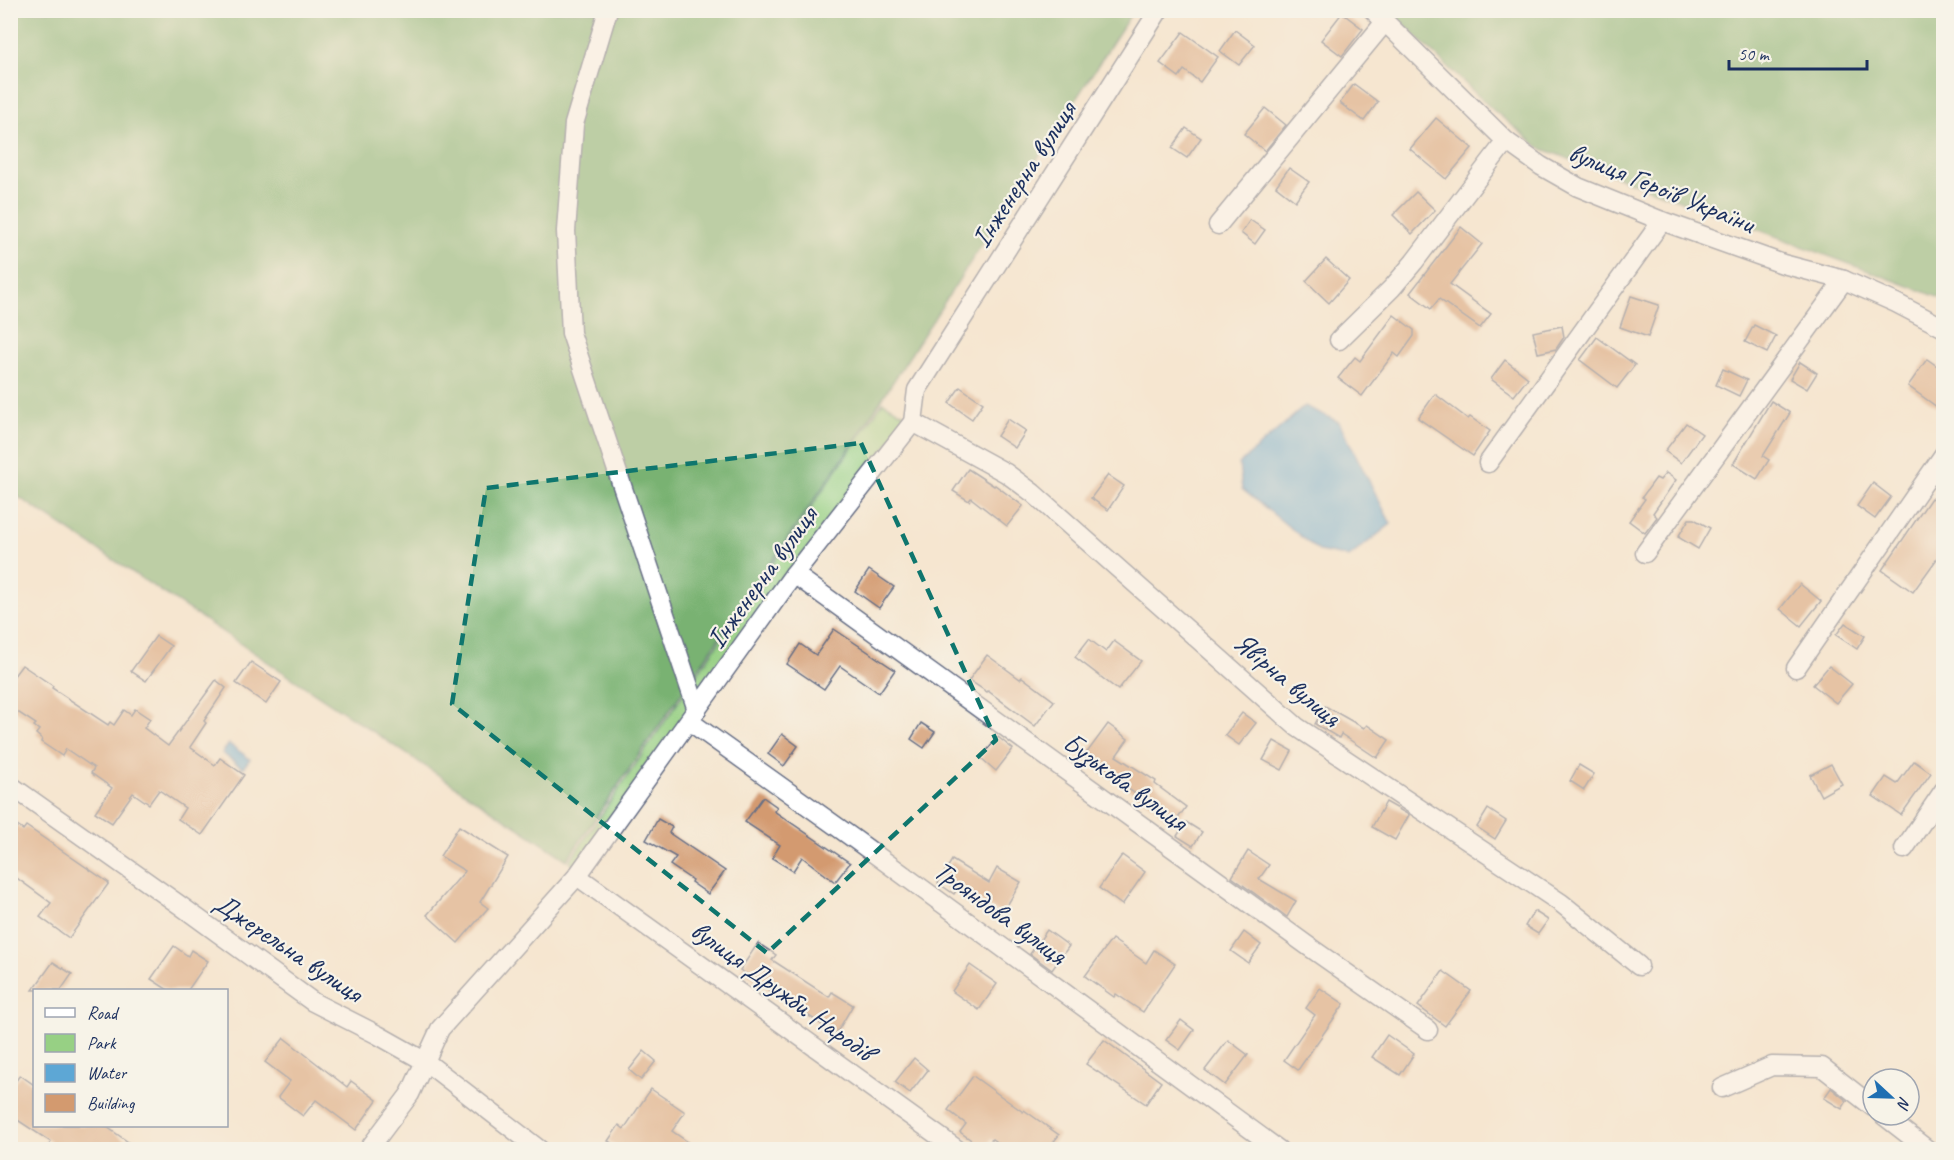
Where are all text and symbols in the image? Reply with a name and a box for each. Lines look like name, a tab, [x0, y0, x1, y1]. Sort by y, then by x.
scale bar	[1729, 33, 1867, 71]
text: 50 m	[1738, 43, 1771, 65]
street label: Інженерна вулиця	[963, 93, 1085, 254]
street label: вулиця Героїв України	[1564, 134, 1761, 241]
street label: Інженерна вулиця	[698, 497, 826, 655]
street label: Явірна вулиця	[1227, 624, 1349, 735]
street label: Бузькова вулиця	[1056, 724, 1197, 841]
street label: Трояндова вулиця	[927, 852, 1075, 973]
street label: Джерельна вулиця	[208, 885, 372, 1011]
street label: вулиця Дружби Народів	[684, 912, 886, 1072]
legend	[33, 989, 228, 1127]
text: Road	[87, 1002, 120, 1024]
text: Park	[87, 1032, 117, 1054]
text: Water	[87, 1062, 128, 1084]
north arrow	[1861, 1067, 1921, 1127]
text: Building	[87, 1092, 136, 1114]
text: N	[1892, 1094, 1915, 1113]

